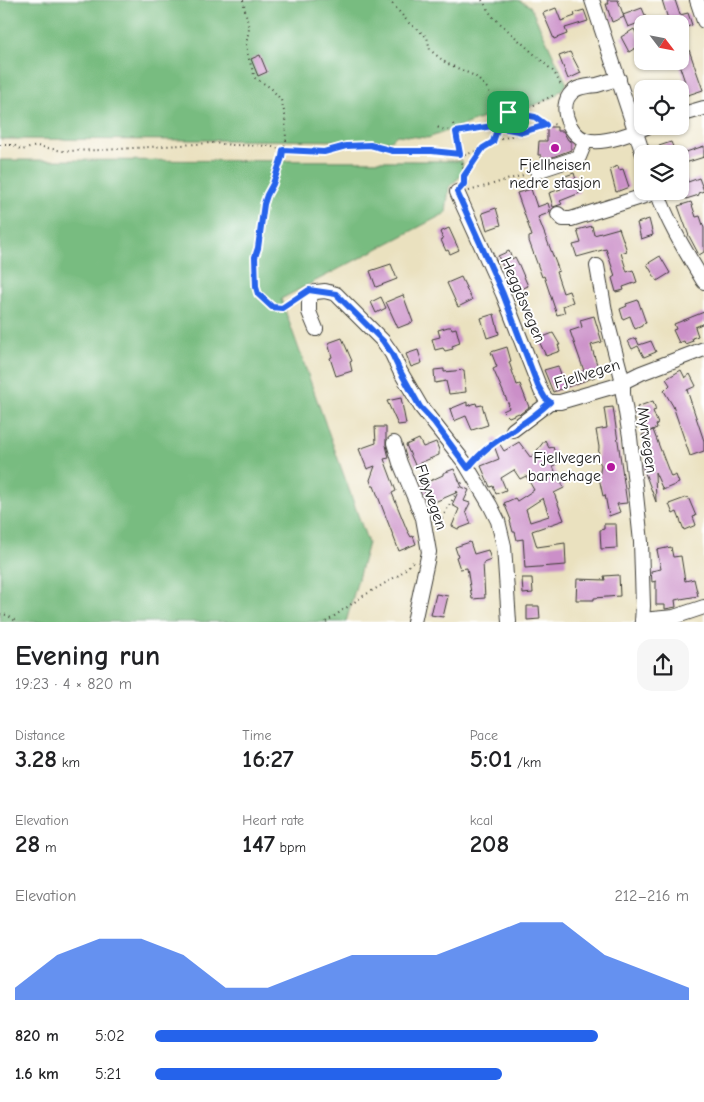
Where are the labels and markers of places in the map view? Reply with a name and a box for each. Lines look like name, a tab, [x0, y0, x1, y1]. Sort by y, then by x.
pin	[487, 91, 529, 133]
marker: Fjellheisen nedre stasjon	[549, 142, 561, 154]
place label: Fjellheisen nedre stasjon	[509, 156, 601, 192]
place label: Fjellvegen barnehage	[528, 449, 601, 485]
marker: Fjellvegen barnehage	[605, 461, 617, 473]

